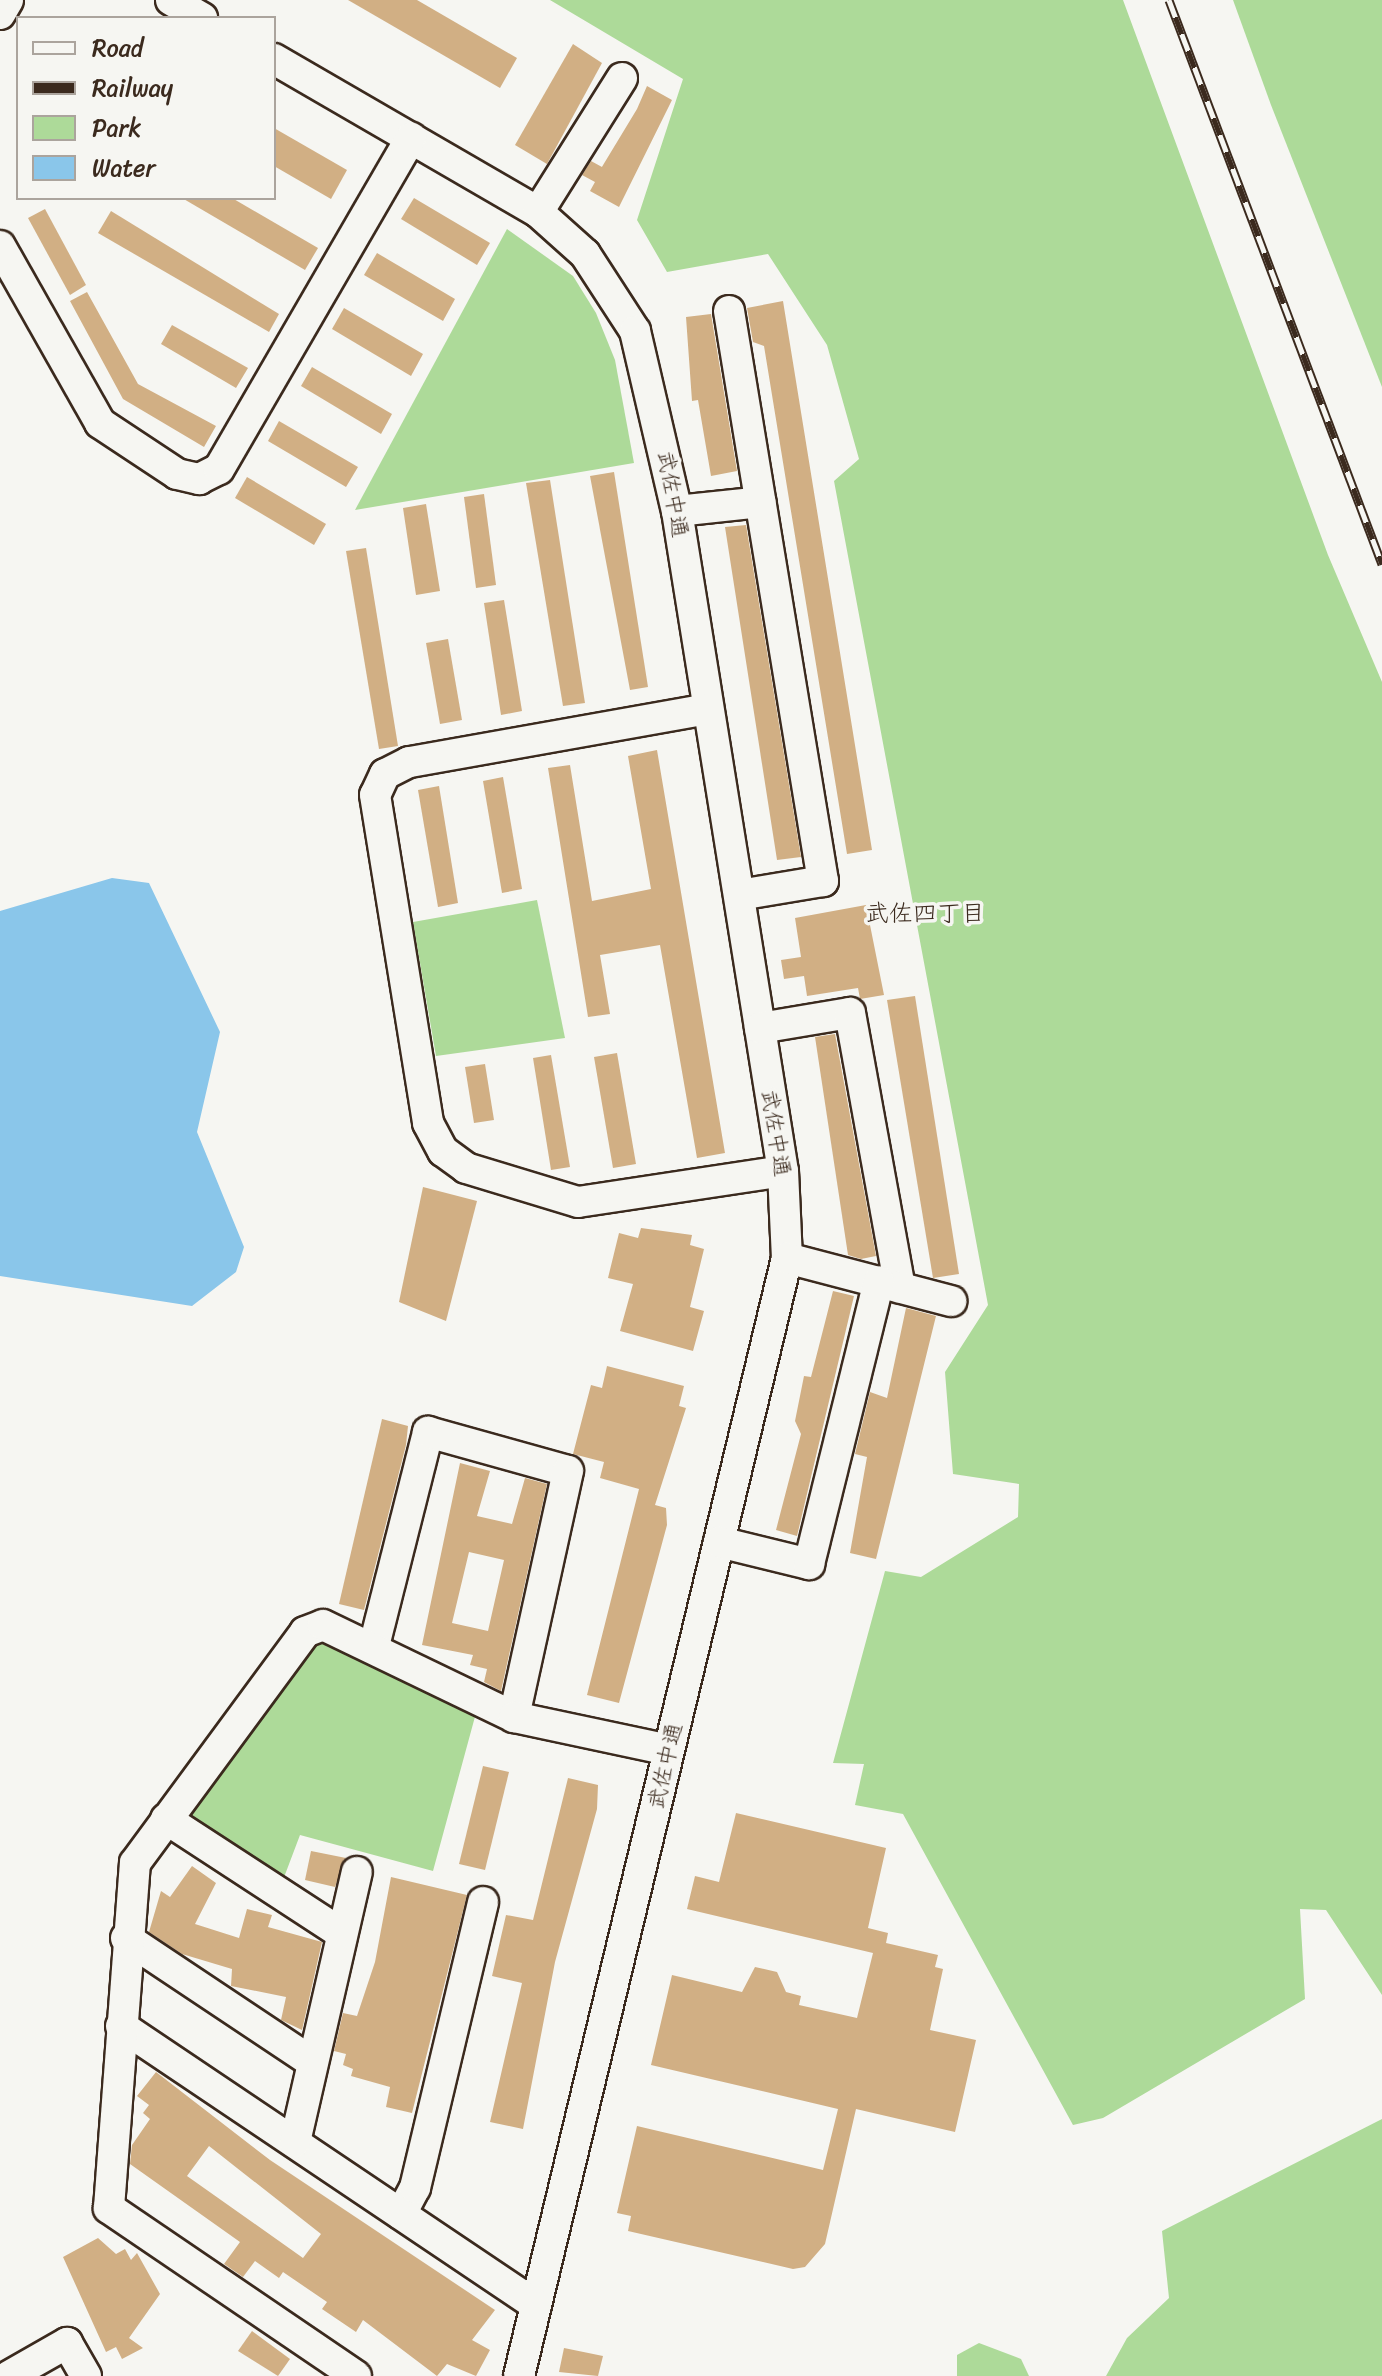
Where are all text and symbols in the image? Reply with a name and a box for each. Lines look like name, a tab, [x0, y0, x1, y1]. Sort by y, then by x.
legend	[16, 16, 276, 200]
text: Road	[92, 27, 143, 69]
text: Railway	[92, 67, 173, 109]
text: Park	[92, 107, 141, 149]
text: Water	[92, 147, 155, 189]
street label: 武佐中通	[652, 448, 694, 540]
district label: 武佐四丁目	[865, 900, 985, 928]
street label: 武佐中通	[756, 1087, 796, 1179]
street label: 武佐中通	[642, 1720, 688, 1812]

